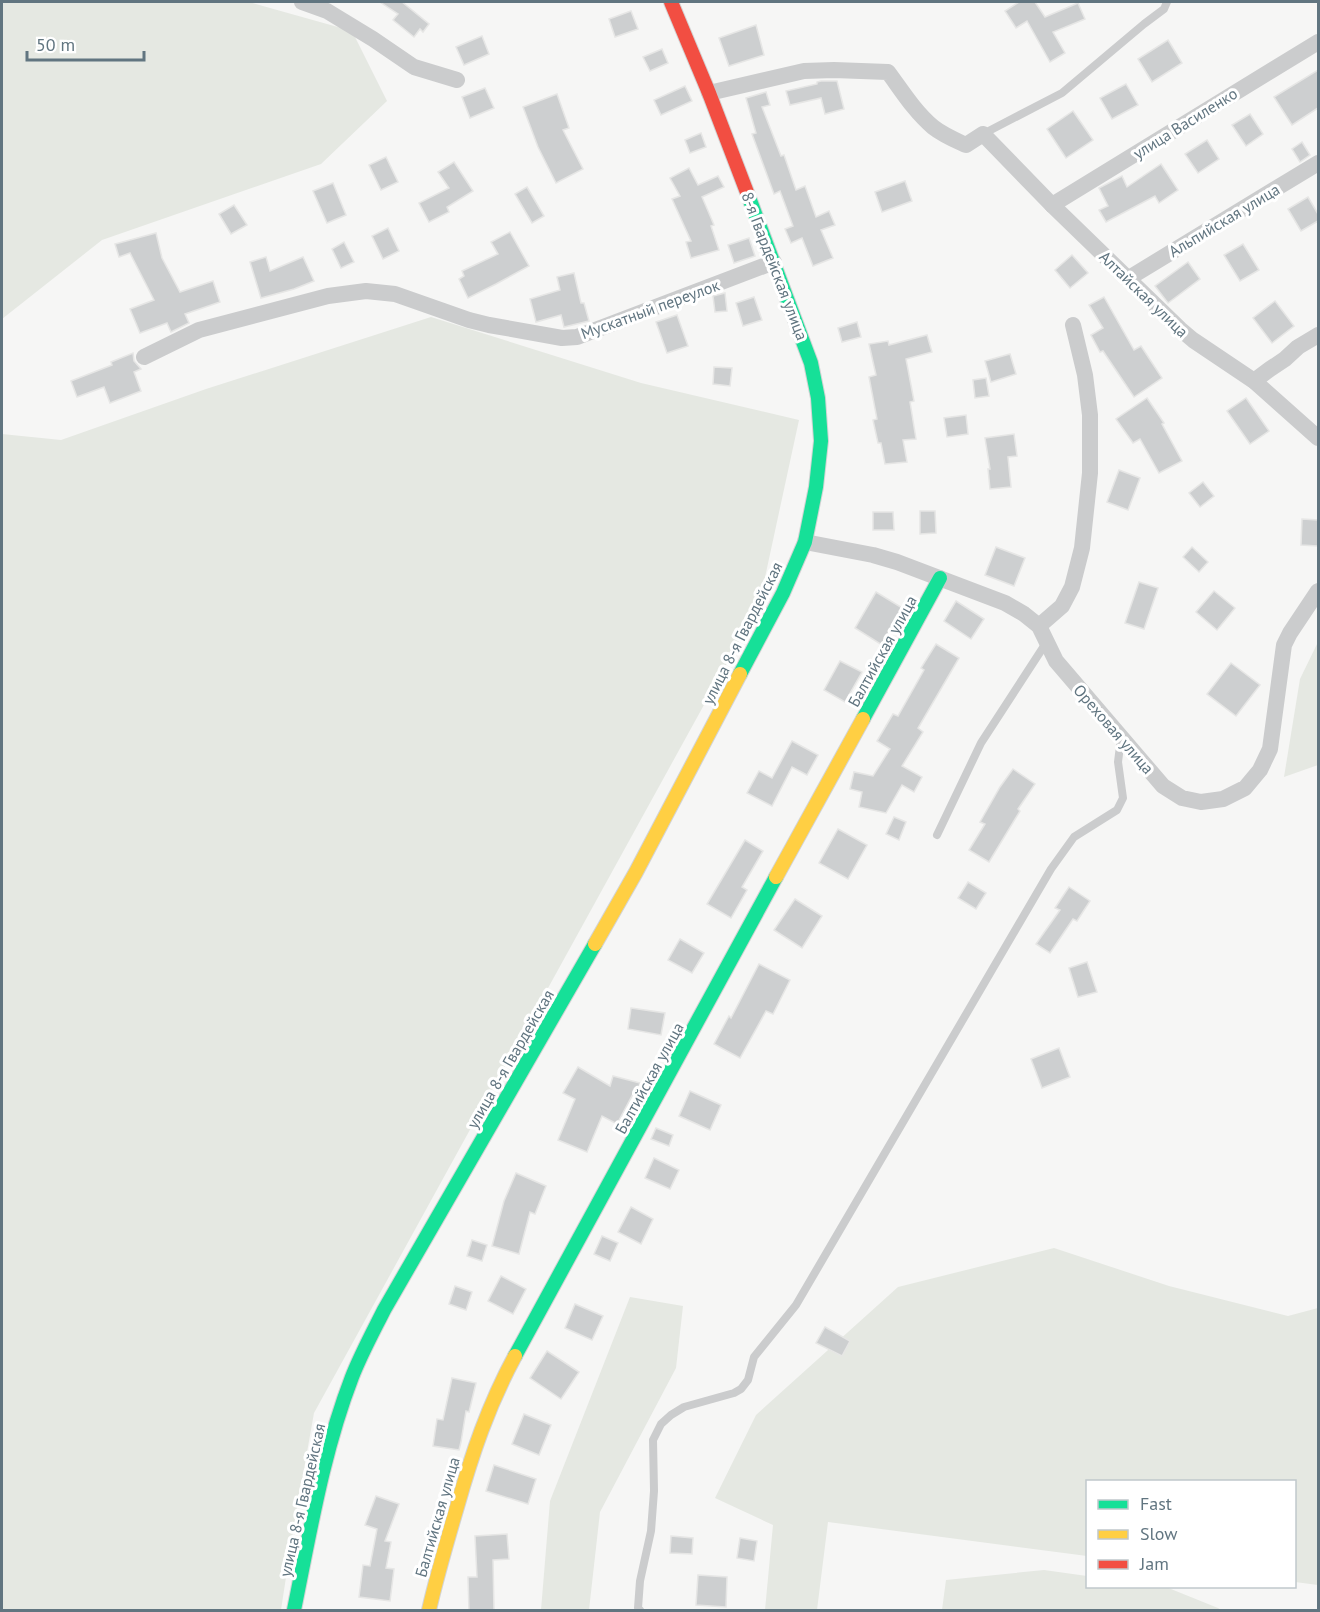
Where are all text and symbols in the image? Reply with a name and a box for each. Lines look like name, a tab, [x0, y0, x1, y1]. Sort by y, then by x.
scale bar	[27, 24, 144, 62]
text: 50 m	[36, 33, 75, 56]
street label: улица Василенко	[1129, 83, 1241, 163]
street label: Альпийская улица	[1165, 179, 1283, 261]
street label: 8-я Гвардейская улица	[738, 189, 812, 343]
street label: Алтайская улица	[1095, 247, 1193, 341]
street label: Мускатный переулок	[578, 275, 722, 343]
street label: улица 8-я Гвардейская	[697, 558, 787, 708]
street label: Балтийская улица	[843, 592, 921, 710]
street label: Ореховая улица	[1070, 680, 1158, 778]
street label: улица 8-я Гвардейская	[462, 986, 558, 1132]
street label: Балтийская улица	[610, 1019, 688, 1137]
street label: улица 8-я Гвардейская	[275, 1421, 329, 1579]
street label: Балтийская улица	[410, 1455, 464, 1579]
legend	[1086, 1480, 1296, 1588]
text: Fast	[1140, 1492, 1172, 1515]
text: Slow	[1140, 1522, 1178, 1545]
text: Jam	[1139, 1552, 1169, 1575]

